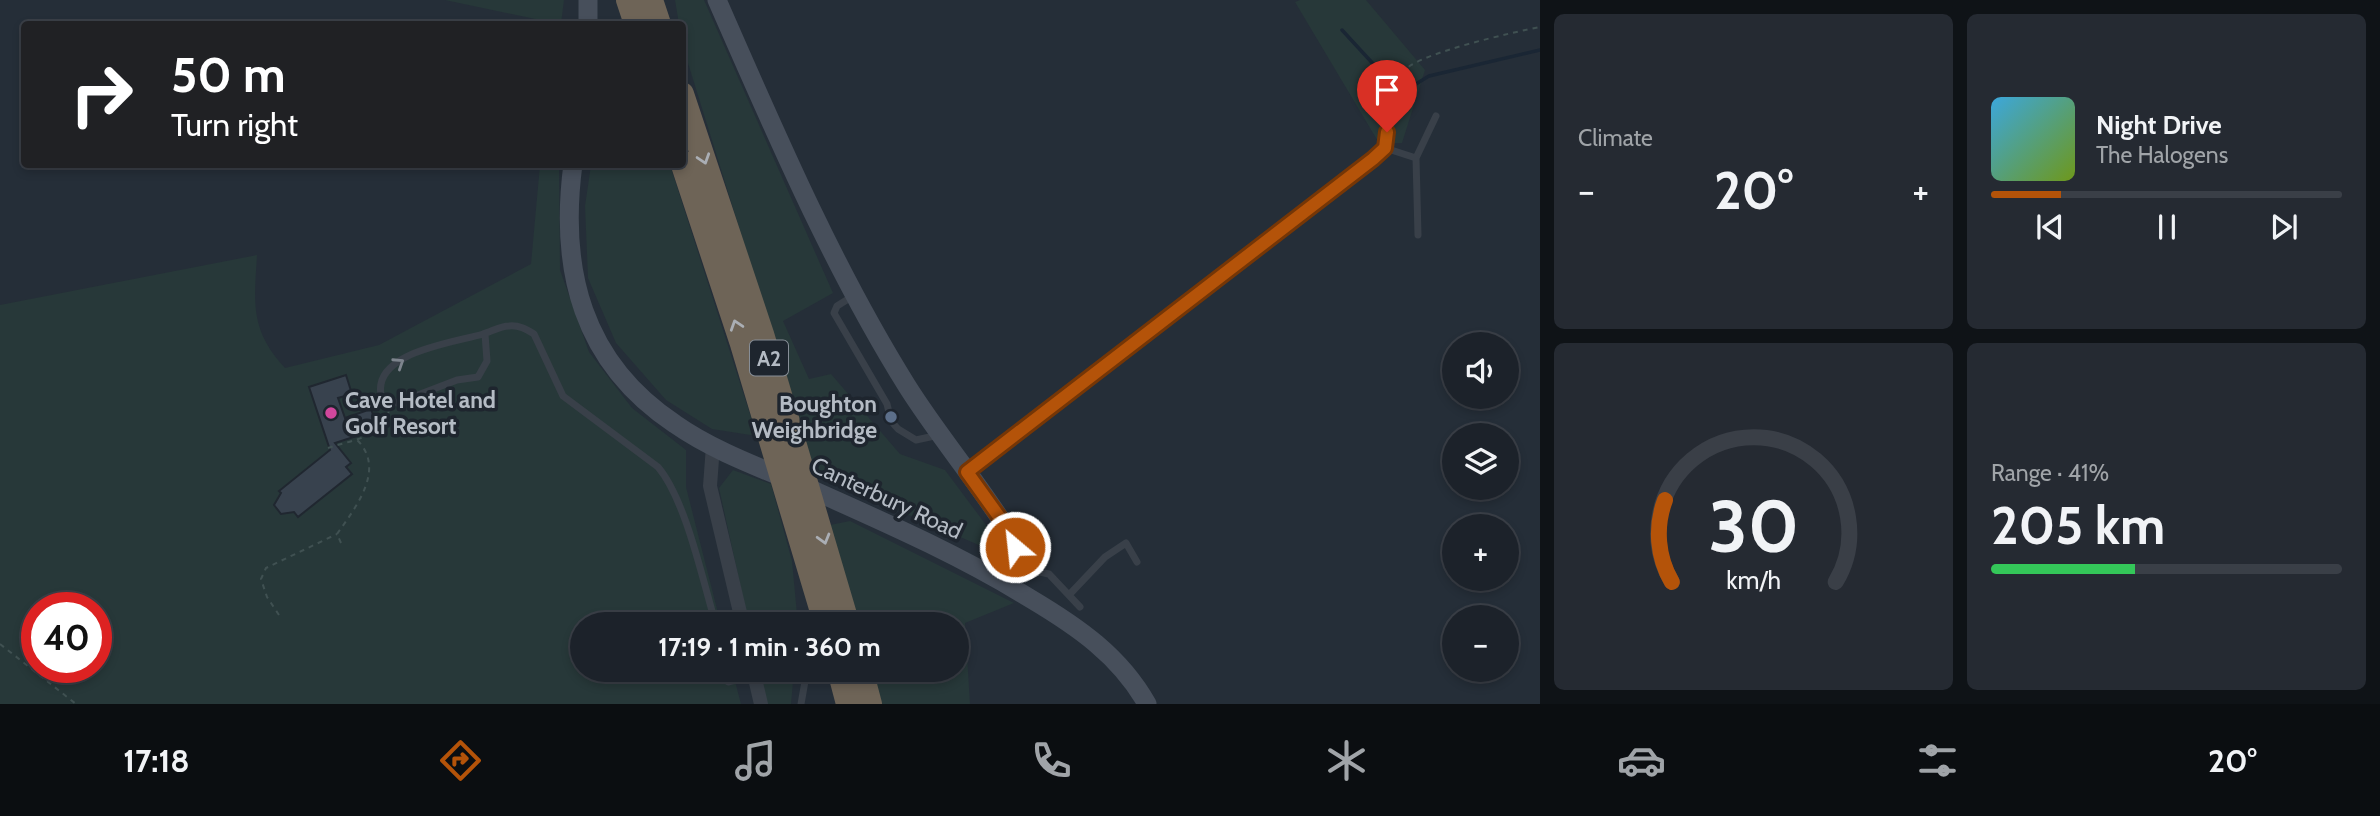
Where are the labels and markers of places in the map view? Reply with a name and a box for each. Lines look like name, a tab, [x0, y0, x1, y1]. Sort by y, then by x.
pin	[1357, 60, 1417, 132]
place label: Cave Hotel and Golf Resort	[345, 386, 496, 440]
place label: Boughton Weighbridge	[752, 390, 877, 444]
marker: Cave Hotel and Golf Resort	[323, 405, 339, 421]
marker: Boughton Weighbridge	[883, 409, 899, 425]

